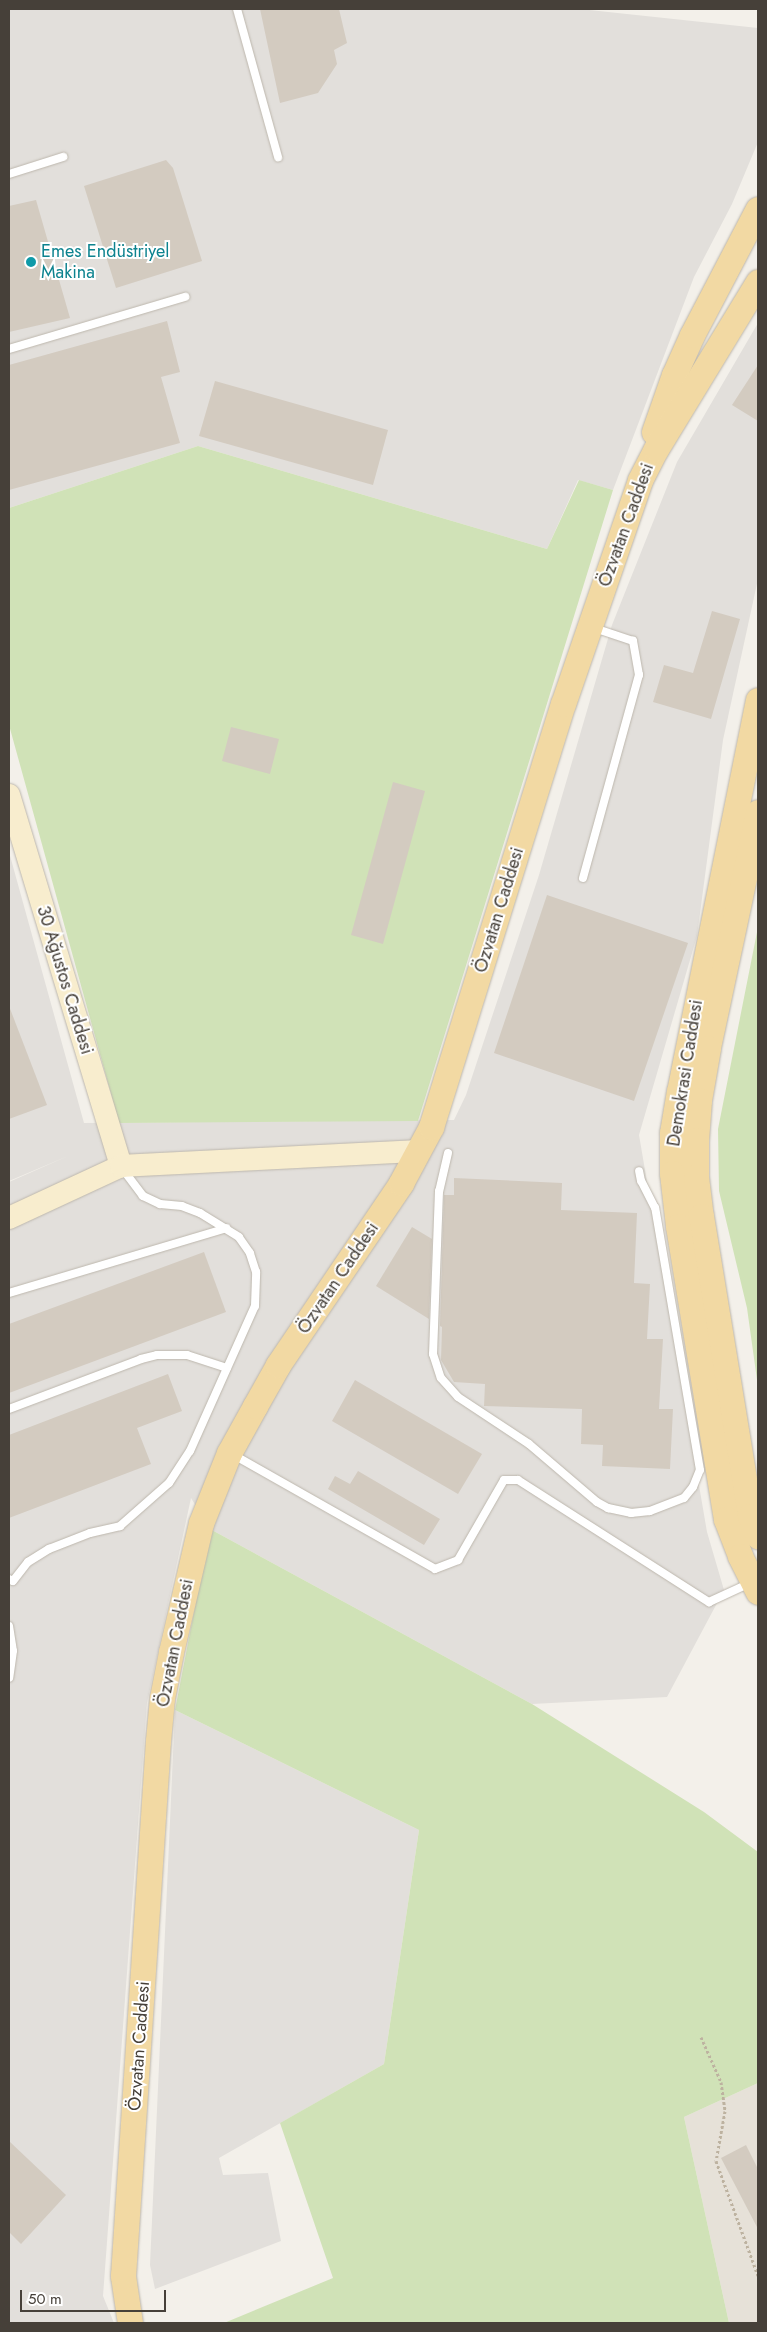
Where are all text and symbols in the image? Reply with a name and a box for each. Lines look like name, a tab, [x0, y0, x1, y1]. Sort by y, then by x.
place label: Emes Endüstriyel Makina	[41, 241, 169, 284]
marker: Emes Endüstriyel Makina	[25, 256, 37, 268]
street label: Özvatan Caddesi	[594, 460, 658, 590]
street label: Özvatan Caddesi	[470, 845, 528, 975]
street label: 30 Ağustos Caddesi	[32, 903, 98, 1057]
street label: Demokrasi Caddesi	[663, 998, 707, 1148]
street label: Özvatan Caddesi	[293, 1218, 383, 1338]
street label: Özvatan Caddesi	[152, 1577, 198, 1709]
street label: Özvatan Caddesi	[124, 1980, 154, 2112]
scale bar	[22, 2280, 169, 2312]
text: 50 m	[28, 2288, 62, 2310]

